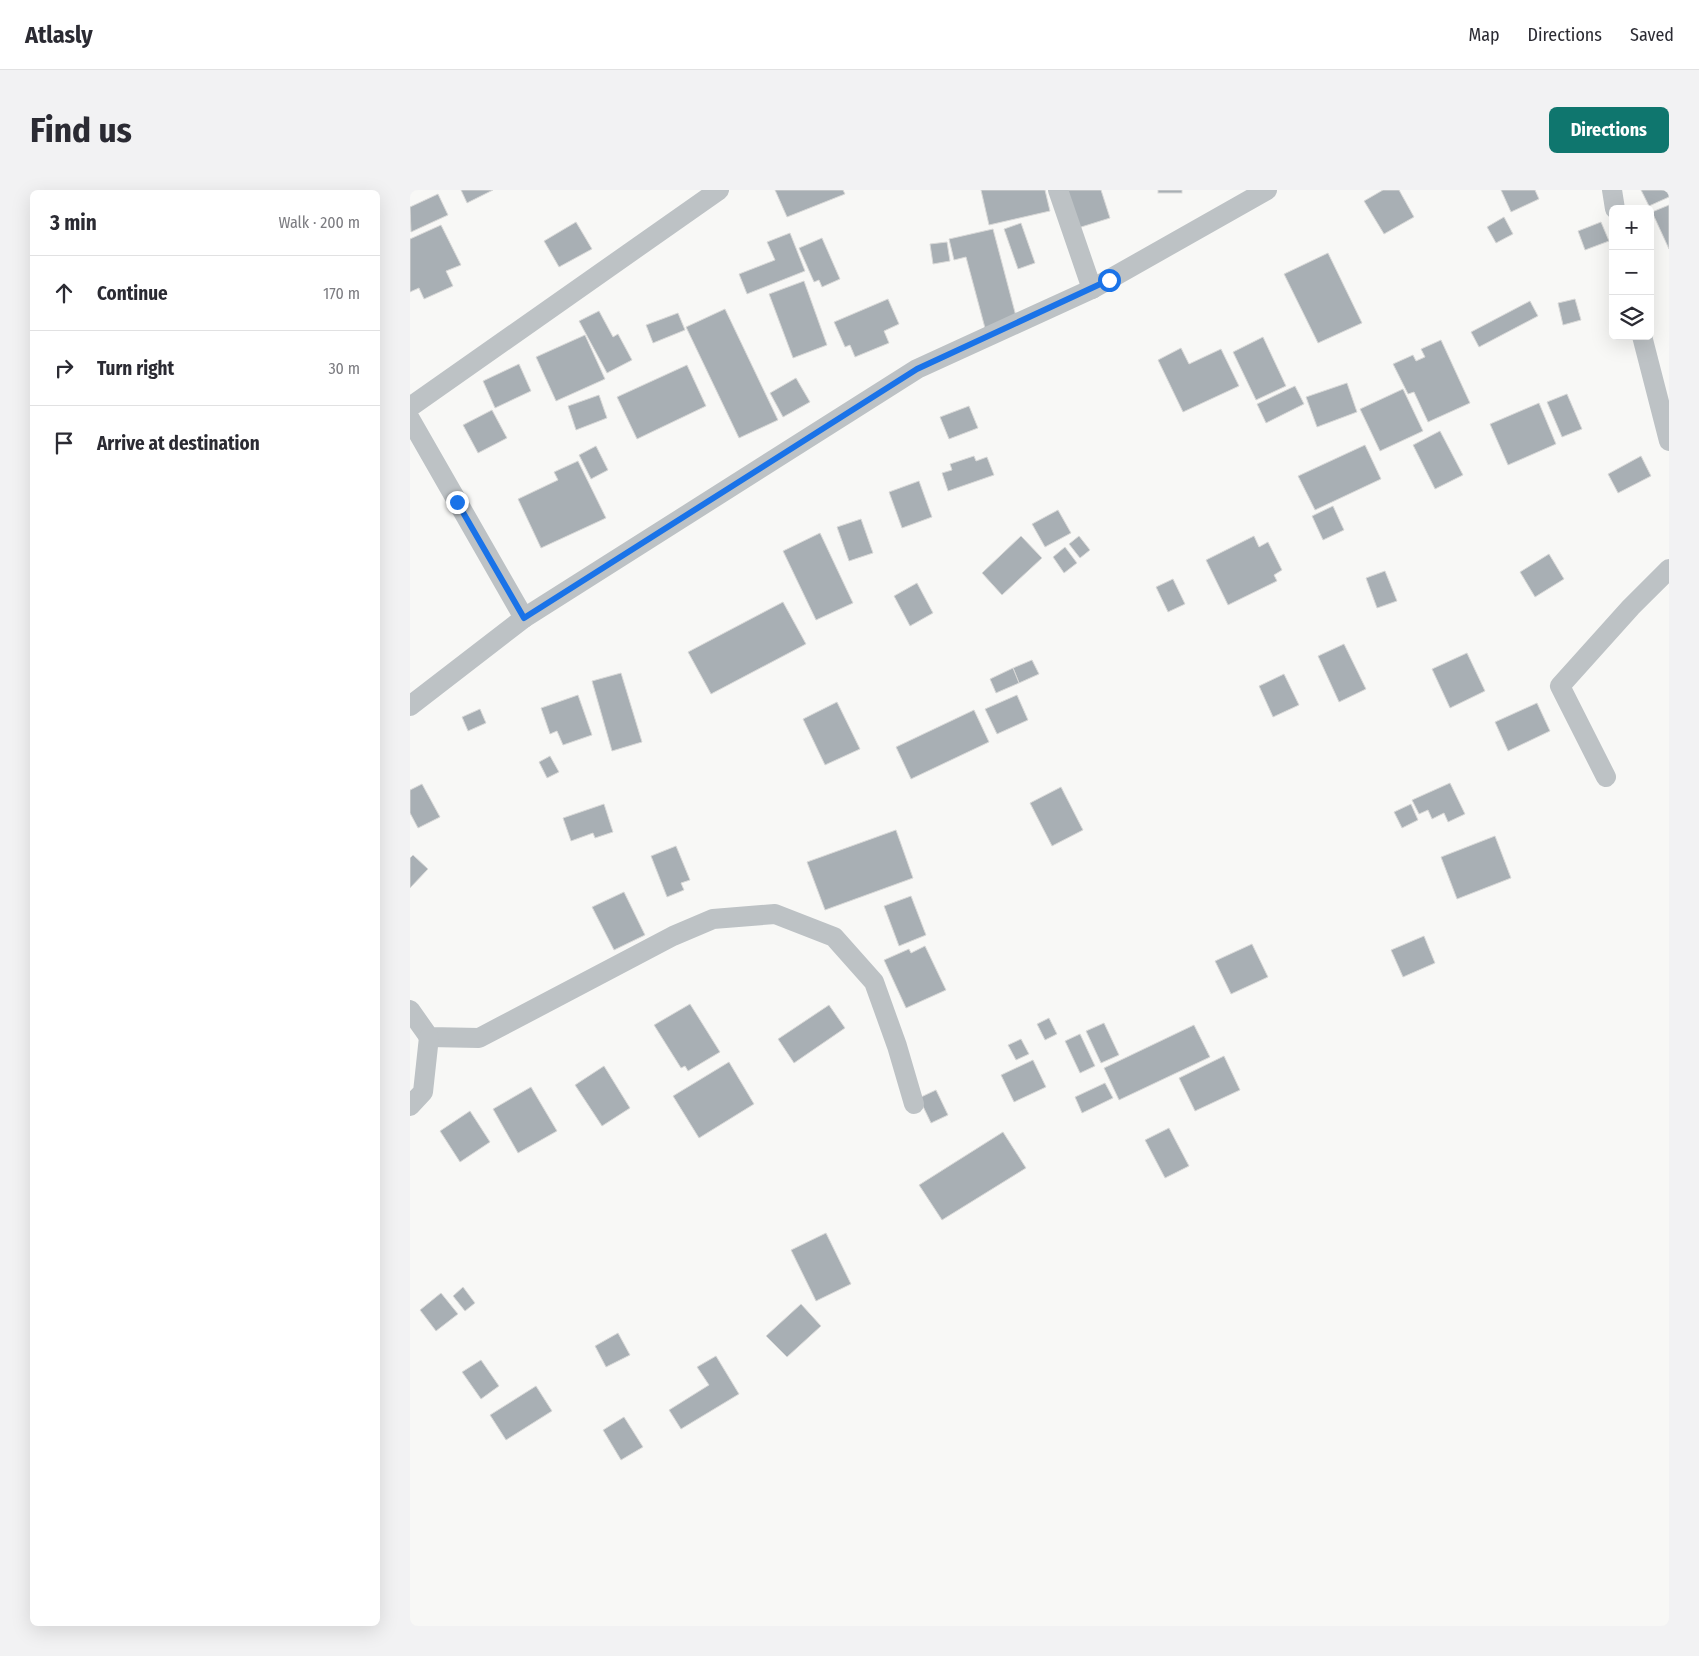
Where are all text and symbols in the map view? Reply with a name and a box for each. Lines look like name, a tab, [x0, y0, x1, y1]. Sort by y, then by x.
text: Atlasly	[25, 21, 93, 49]
text: Map	[1468, 24, 1500, 46]
text: Directions	[1528, 24, 1602, 46]
text: Saved	[1630, 24, 1674, 46]
button: Directions	[1549, 107, 1669, 153]
text: Find us	[30, 109, 132, 151]
map controls	[1609, 205, 1654, 340]
button: +	[1609, 205, 1654, 250]
text: 3 min	[50, 210, 97, 236]
text: Walk · 200 m	[278, 213, 360, 232]
button: −	[1609, 250, 1654, 295]
route start	[1098, 269, 1121, 292]
icon: ahead	[50, 279, 78, 307]
text: Continue	[97, 282, 168, 305]
text: 170 m	[323, 284, 360, 303]
button: layers	[1609, 295, 1654, 340]
icon: right	[50, 354, 78, 382]
text: Turn right	[97, 357, 174, 380]
text: 30 m	[328, 359, 360, 378]
icon: arrive	[50, 429, 78, 457]
text: Arrive at destination	[97, 432, 260, 455]
route end	[446, 491, 469, 514]

